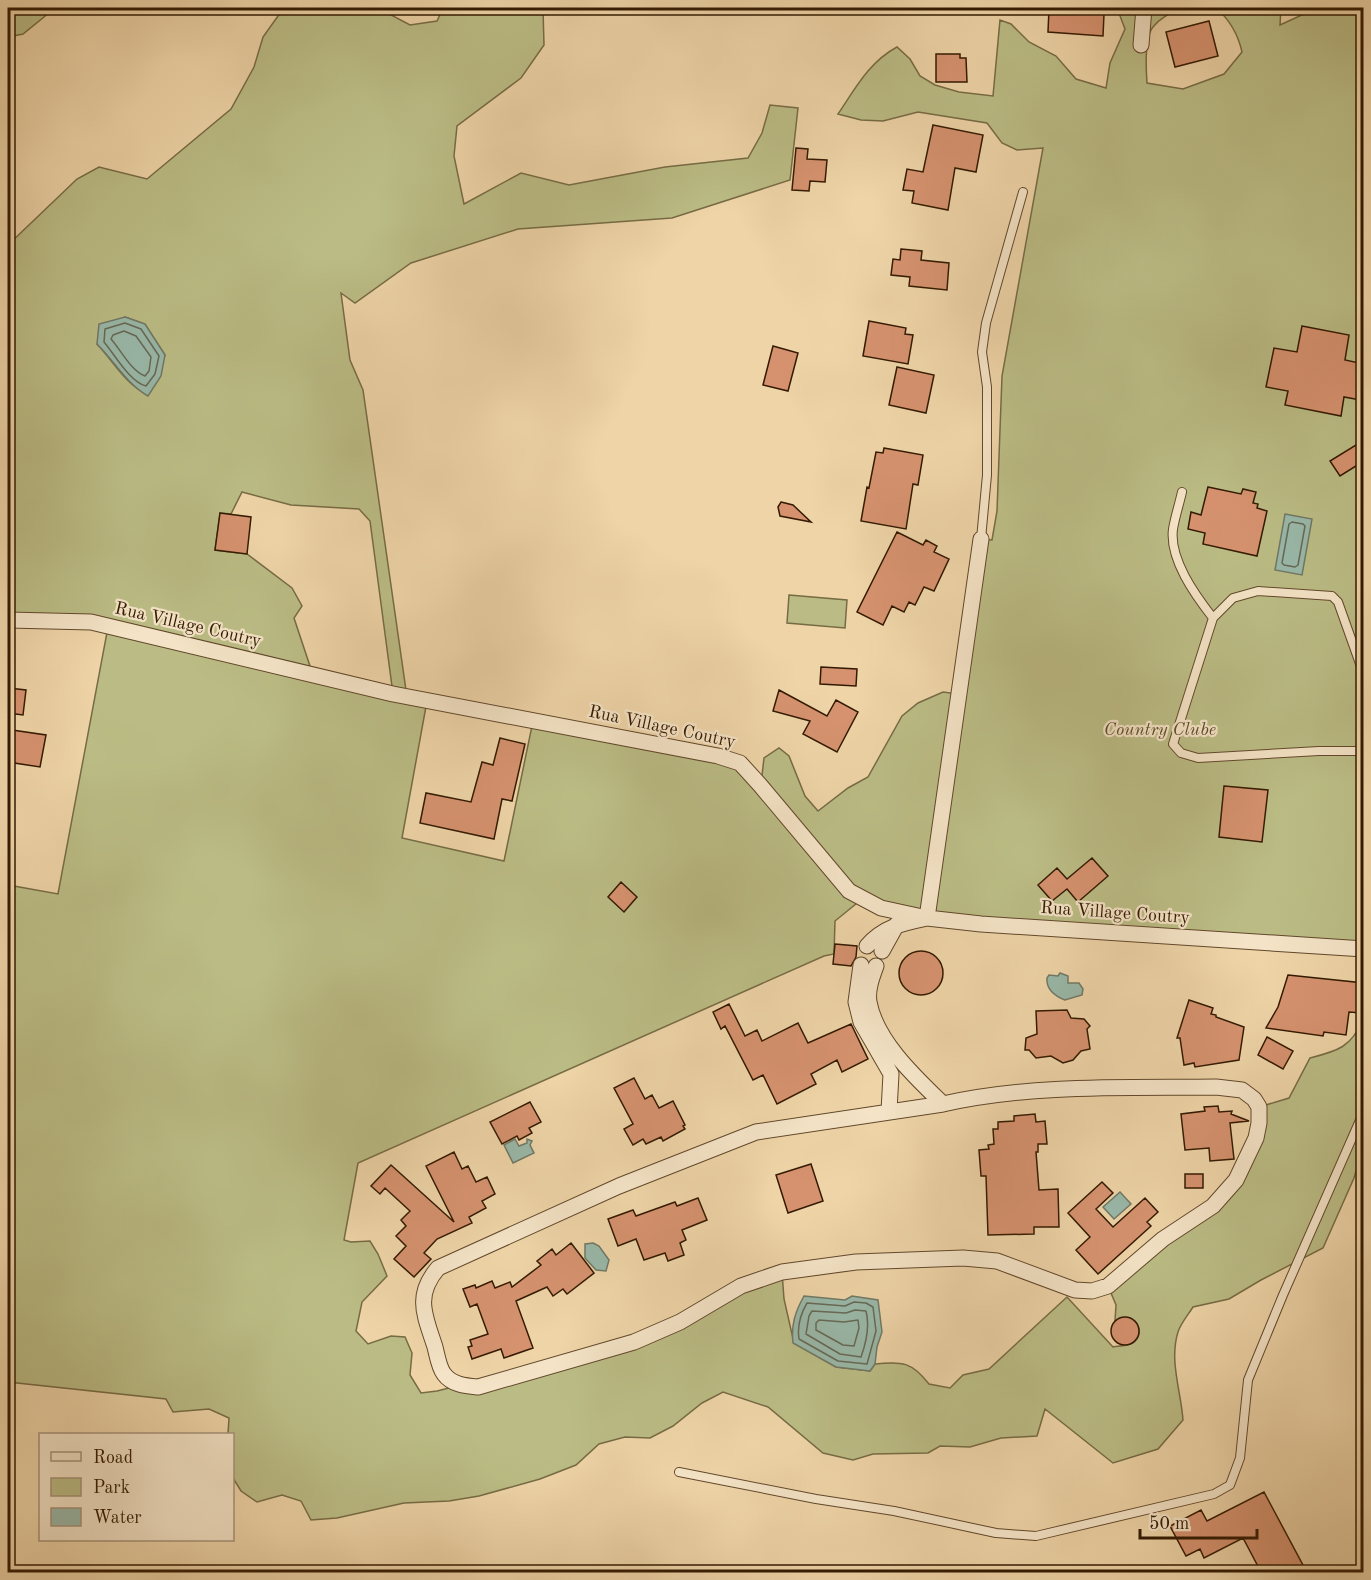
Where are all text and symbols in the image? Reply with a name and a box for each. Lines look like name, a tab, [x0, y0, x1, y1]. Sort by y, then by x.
street label: Rua Village Coutry	[113, 599, 263, 651]
street label: Rua Village Coutry	[587, 703, 738, 751]
park label: Country Clube	[1104, 721, 1216, 739]
street label: Rua Village Coutry	[1040, 899, 1191, 927]
legend	[39, 1433, 234, 1541]
text: Road	[93, 1449, 133, 1467]
text: Park	[93, 1479, 130, 1497]
scale bar	[1140, 1502, 1257, 1540]
text: Water	[93, 1509, 142, 1527]
text: 50 m	[1149, 1515, 1189, 1533]

